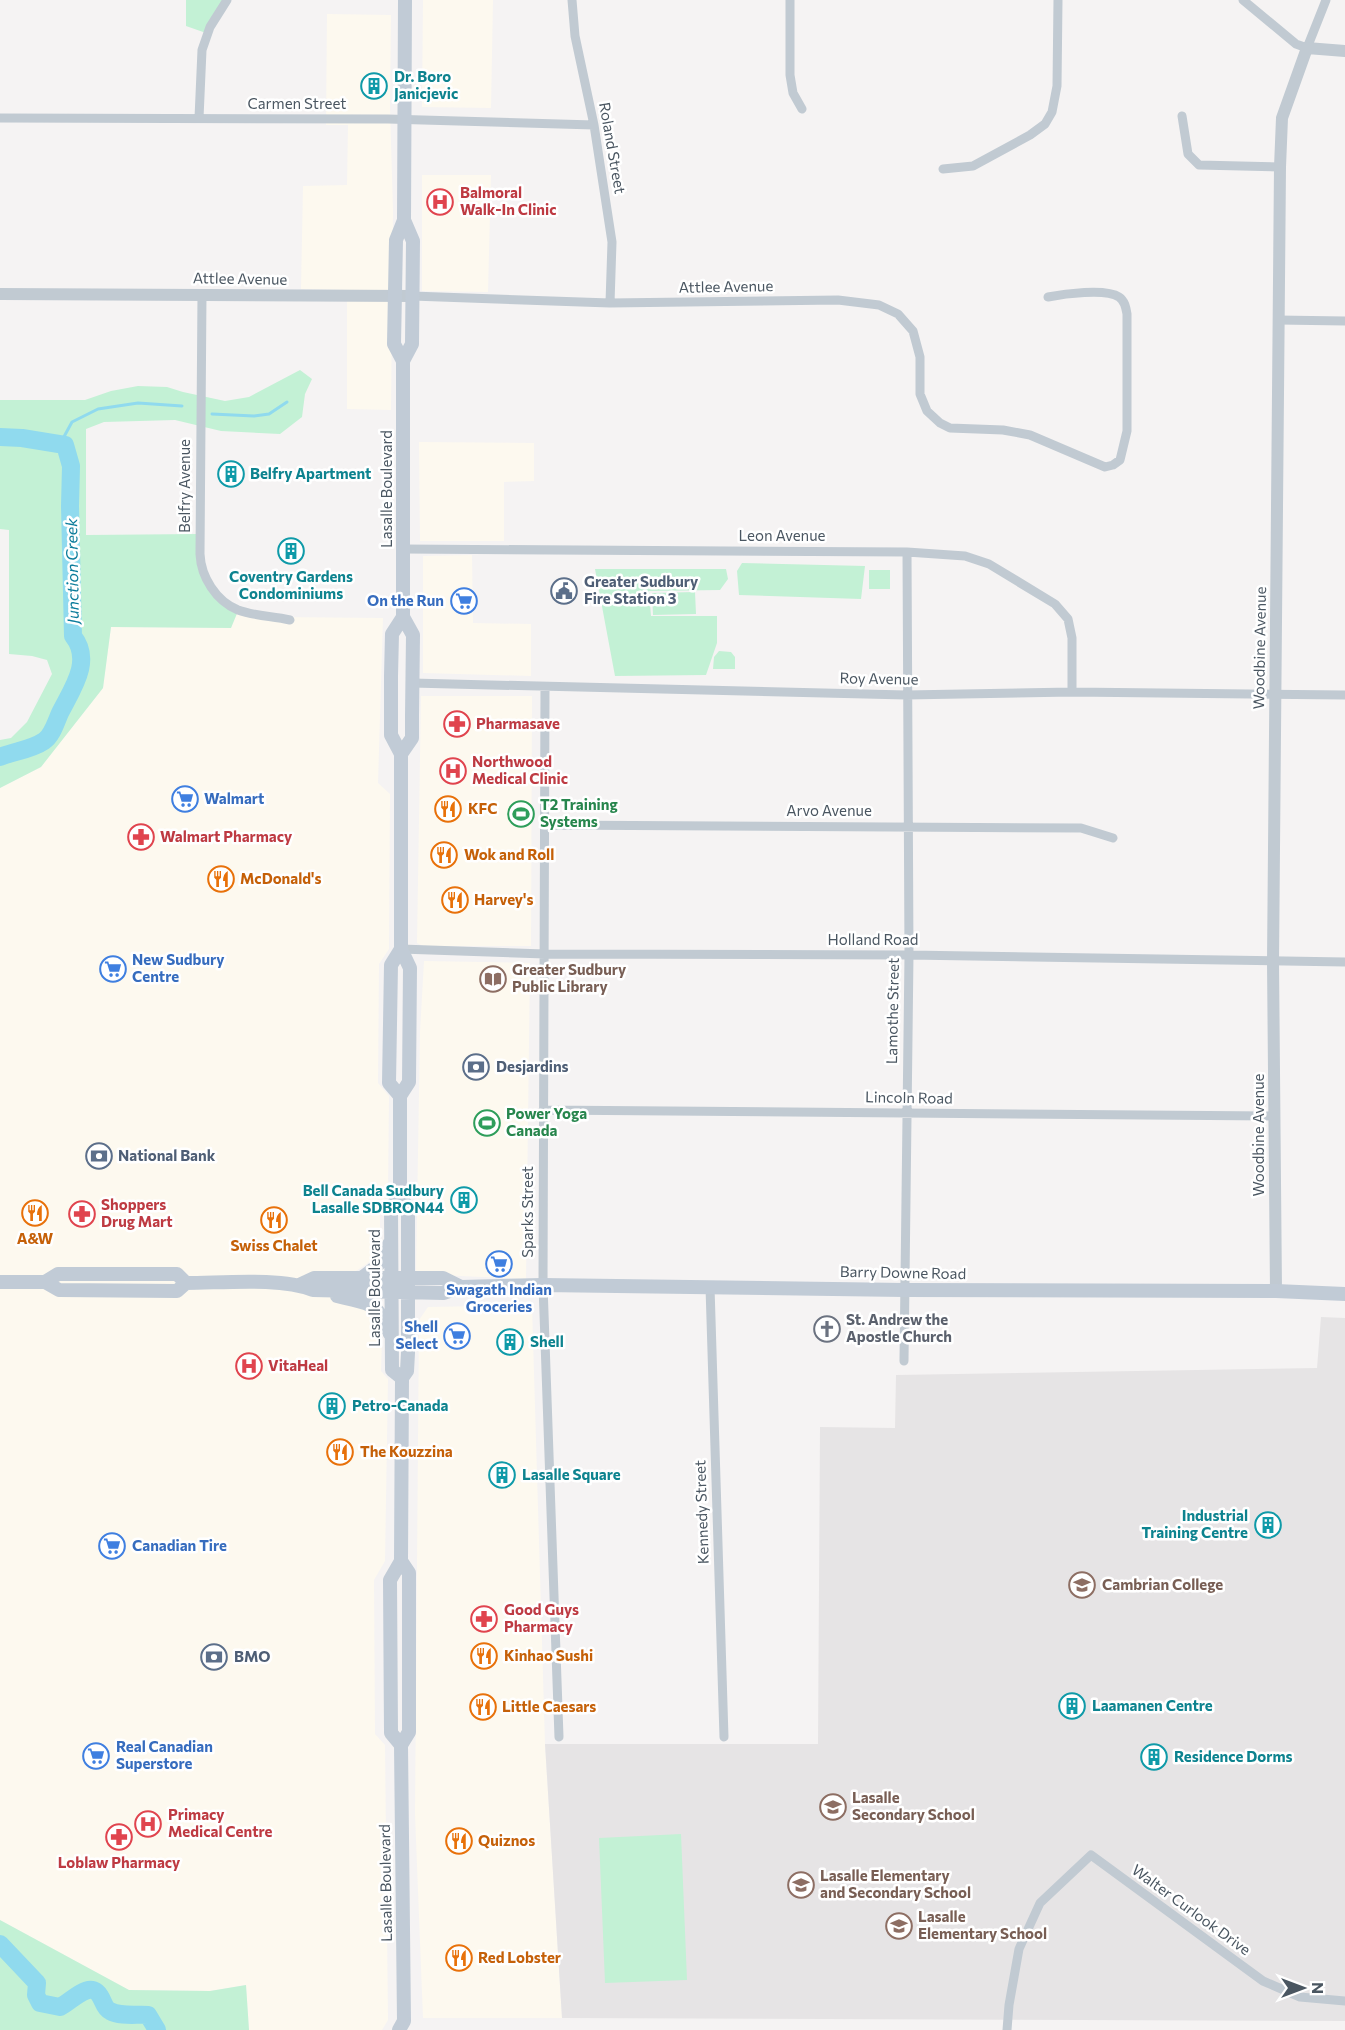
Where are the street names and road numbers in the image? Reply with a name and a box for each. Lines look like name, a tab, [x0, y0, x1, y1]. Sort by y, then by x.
street label: Carmen Street	[248, 94, 346, 112]
street label: Roland Street	[596, 101, 630, 195]
street label: Attlee Avenue	[193, 268, 288, 288]
street label: Attlee Avenue	[679, 276, 773, 296]
street label: Lasalle Boulevard	[377, 430, 395, 548]
street label: Belfry Avenue	[175, 439, 193, 533]
street label: Leon Avenue	[739, 526, 826, 544]
street label: Woodbine Avenue	[1249, 586, 1269, 710]
street label: Roy Avenue	[839, 668, 919, 688]
street label: Arvo Avenue	[786, 801, 872, 819]
street label: Holland Road	[828, 930, 918, 948]
street label: Lamothe Street	[882, 958, 902, 1064]
street label: Woodbine Avenue	[1249, 1073, 1267, 1196]
street label: Lincoln Road	[865, 1087, 953, 1107]
street label: Sparks Street	[518, 1166, 536, 1258]
street label: Lasalle Boulevard	[365, 1229, 383, 1347]
street label: Barry Downe Road	[840, 1262, 966, 1282]
street label: Kennedy Street	[690, 1460, 712, 1564]
street label: Lasalle Boulevard	[375, 1824, 395, 1942]
street label: Walter Curlook Drive	[1129, 1860, 1255, 1958]

